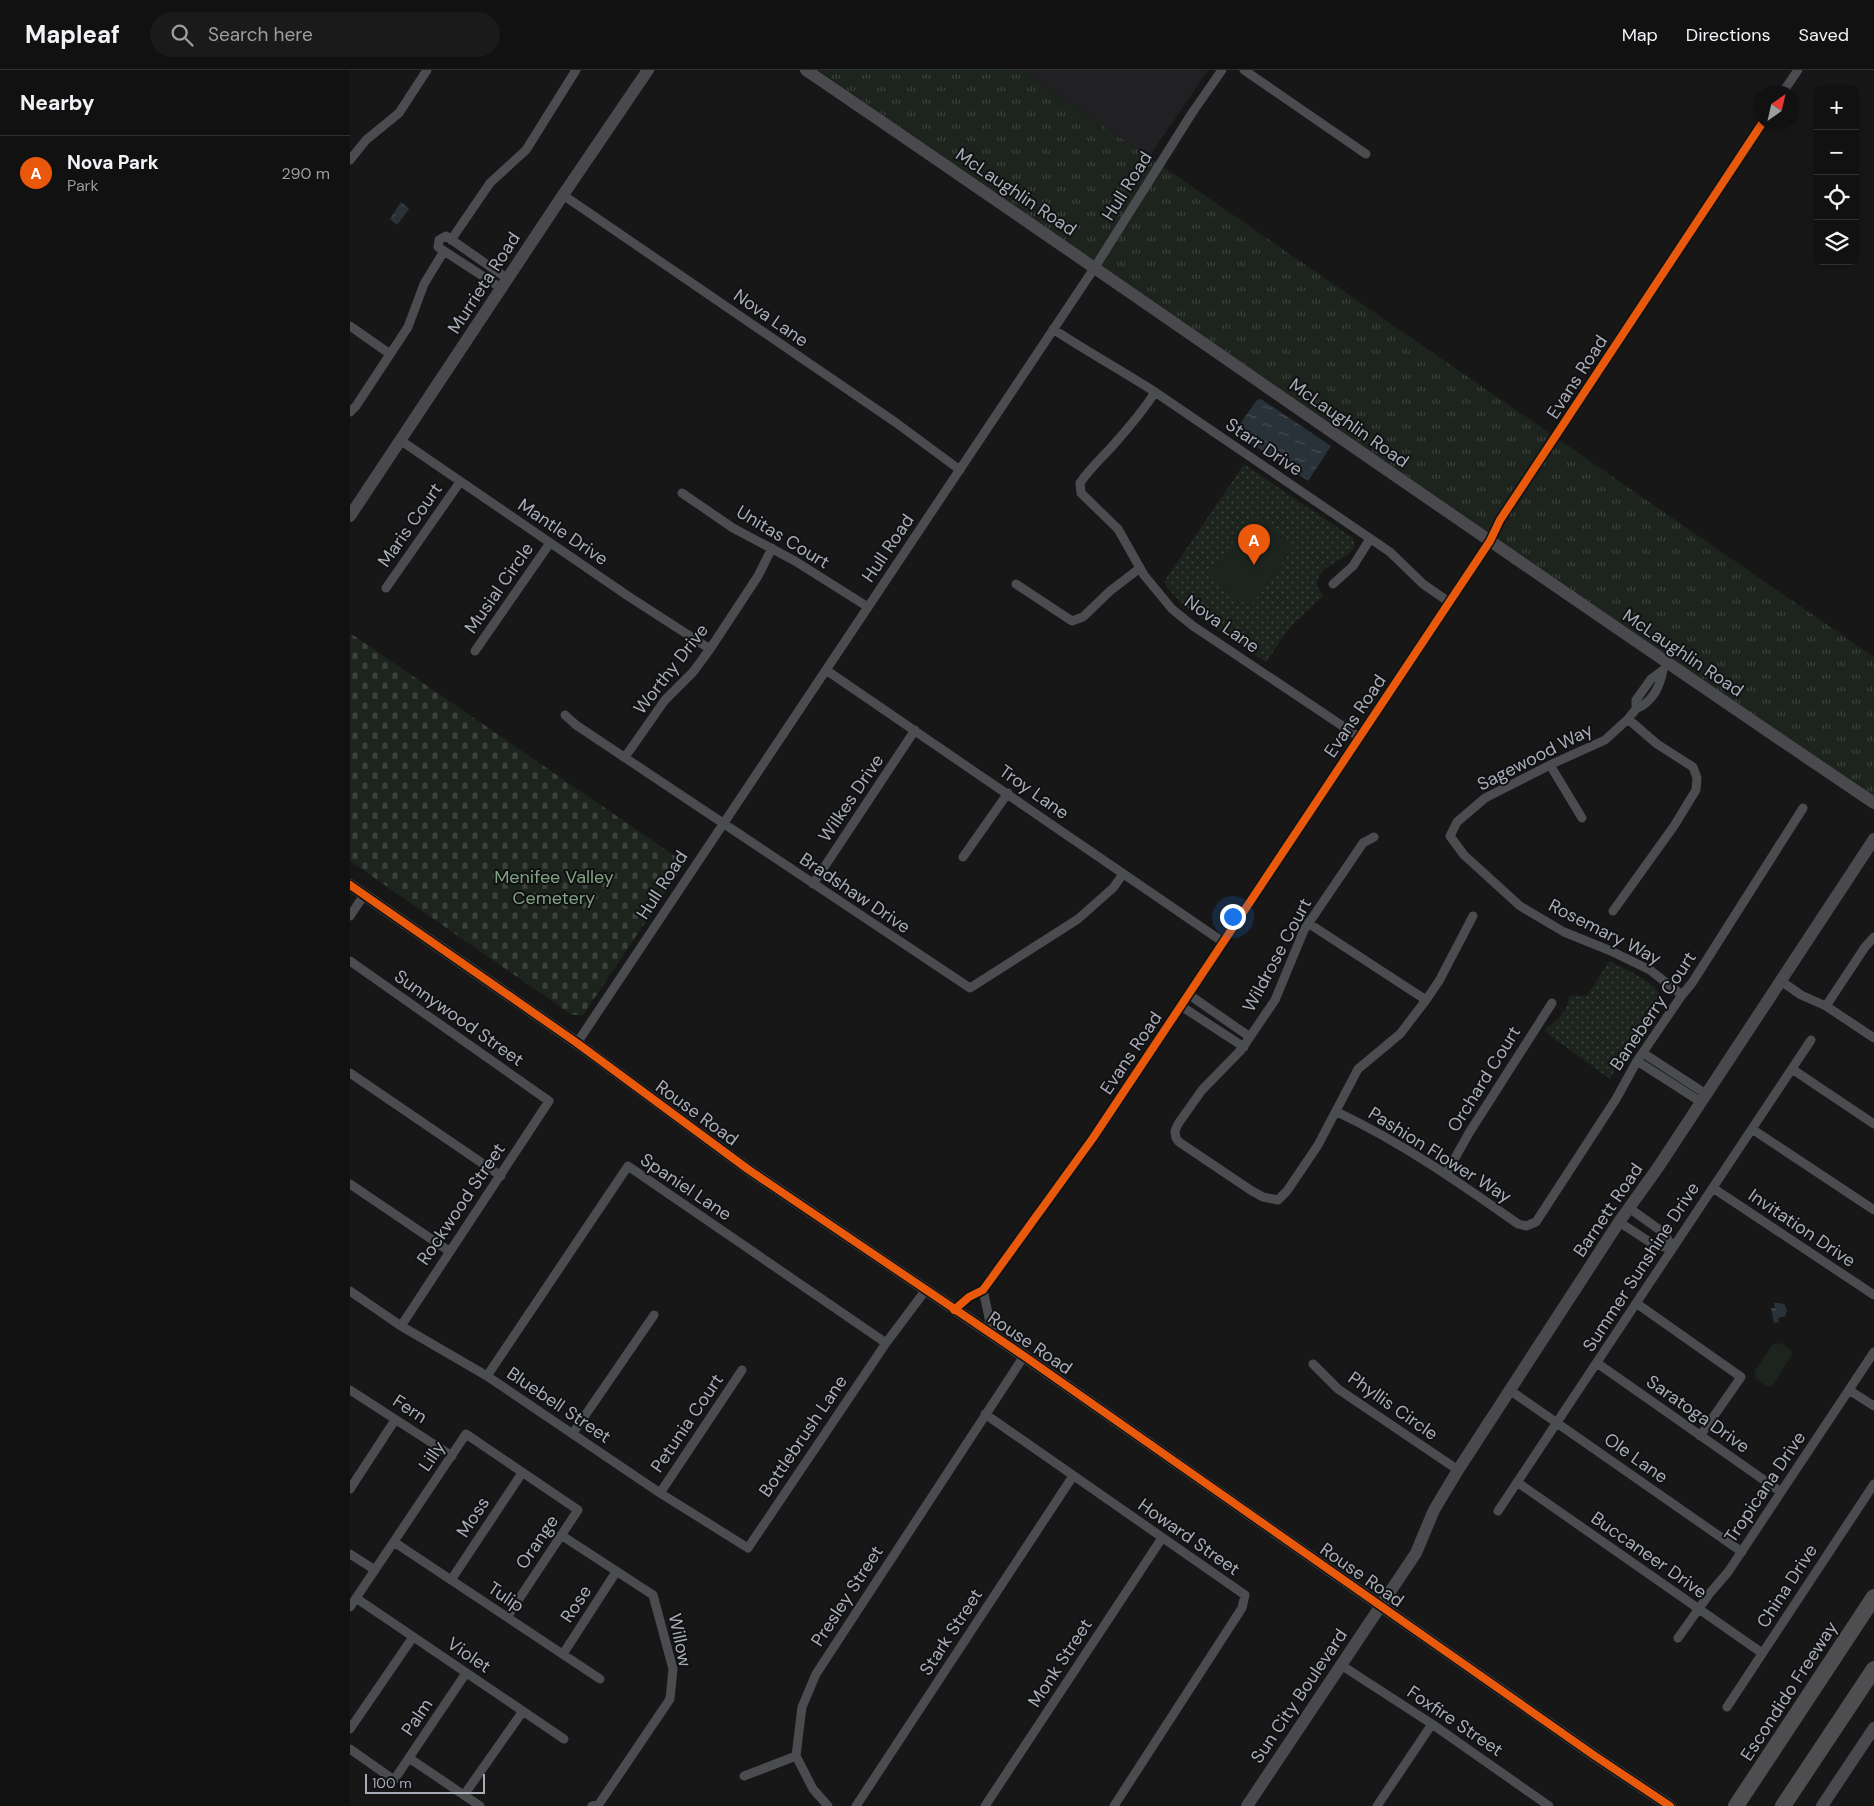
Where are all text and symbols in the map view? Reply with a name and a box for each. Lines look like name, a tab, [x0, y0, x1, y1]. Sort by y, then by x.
search box	[150, 12, 500, 57]
text: Mapleaf	[25, 19, 120, 50]
icon: search	[168, 21, 196, 49]
text: Search here	[208, 22, 313, 47]
text: Map	[1622, 23, 1658, 47]
text: Directions	[1686, 23, 1771, 47]
text: Saved	[1799, 23, 1849, 47]
north arrow	[1754, 85, 1799, 130]
map controls	[1814, 85, 1859, 265]
button: +	[1814, 85, 1859, 130]
text: Nearby	[20, 89, 94, 117]
button: −	[1814, 130, 1859, 175]
street label: McLaughlin Road	[951, 143, 1081, 241]
street label: Hull Road	[1096, 147, 1158, 225]
text: Nova Park	[67, 150, 159, 175]
text: A	[30, 163, 42, 184]
text: 290 m	[281, 163, 330, 184]
text: Park	[67, 175, 99, 196]
button: locate	[1814, 175, 1859, 220]
button: layers	[1814, 220, 1859, 265]
street label: Murrieta Road	[442, 228, 526, 338]
street label: Nova Lane	[729, 283, 813, 353]
street label: Evans Road	[1541, 331, 1613, 423]
street label: McLaughlin Road	[1284, 373, 1414, 473]
street label: Starr Drive	[1221, 412, 1307, 482]
street label: Maris Court	[372, 478, 448, 572]
street label: Mantle Drive	[513, 493, 613, 571]
street label: Unitas Court	[732, 500, 834, 574]
street label: Hull Road	[856, 509, 920, 587]
pin: A	[1238, 524, 1270, 565]
street label: Musial Circle	[459, 538, 539, 638]
street label: Nova Lane	[1180, 589, 1264, 659]
street label: McLaughlin Road	[1618, 604, 1748, 702]
street label: Worthy Drive	[628, 619, 714, 719]
street label: Evans Road	[1318, 670, 1392, 762]
street label: Sagewood Way	[1473, 718, 1597, 796]
street label: Wilkes Drive	[813, 749, 889, 847]
street label: Troy Lane	[994, 759, 1074, 825]
street label: Hull Road	[631, 846, 693, 924]
street label: Bradshaw Drive	[795, 847, 915, 939]
park label: Menifee Valley Cemetery	[494, 865, 614, 910]
street label: Rosemary Way	[1545, 893, 1665, 971]
street label: Wildrose Court	[1237, 894, 1317, 1016]
your location	[1220, 904, 1246, 930]
street label: Baneberry Court	[1604, 947, 1702, 1075]
street label: Sunnywood Street	[389, 964, 529, 1072]
street label: Evans Road	[1094, 1007, 1168, 1099]
street label: Orchard Court	[1442, 1021, 1526, 1137]
street label: Rouse Road	[651, 1075, 743, 1151]
street label: Pashion Flower Way	[1364, 1101, 1516, 1209]
street label: Rockwood Street	[411, 1138, 511, 1270]
street label: Spaniel Lane	[636, 1148, 736, 1226]
street label: Barnett Road	[1568, 1158, 1648, 1262]
street label: Summer Sunshine Drive	[1577, 1178, 1705, 1356]
street label: Invitation Drive	[1744, 1183, 1860, 1273]
street label: Rouse Road	[983, 1306, 1077, 1380]
street label: Bluebell Street	[502, 1361, 616, 1449]
street label: Phyllis Circle	[1343, 1366, 1443, 1446]
street label: Petunia Court	[645, 1369, 729, 1477]
street label: Saratoga Drive	[1642, 1370, 1754, 1458]
street label: Bottlebrush Lane	[753, 1371, 853, 1501]
street label: Fern	[388, 1389, 432, 1429]
street label: Ole Lane	[1599, 1427, 1673, 1489]
street label: Tropicana Drive	[1719, 1427, 1811, 1547]
street label: Lilly	[413, 1436, 451, 1476]
street label: Moss	[451, 1492, 495, 1542]
street label: Howard Street	[1133, 1493, 1245, 1581]
street label: Buccaneer Drive	[1586, 1506, 1712, 1604]
street label: Orange	[510, 1510, 564, 1574]
street label: Rouse Road	[1315, 1537, 1409, 1613]
street label: China Drive	[1751, 1540, 1823, 1632]
street label: Presley Street	[805, 1541, 889, 1651]
street label: Tulip	[483, 1576, 529, 1618]
street label: Rose	[555, 1581, 597, 1627]
street label: Stark Street	[914, 1584, 988, 1680]
street label: Willow	[663, 1611, 697, 1669]
street label: Monk Street	[1022, 1614, 1098, 1712]
street label: Escondido Freeway	[1735, 1617, 1843, 1765]
street label: Sun City Boulevard	[1245, 1624, 1353, 1768]
street label: Violet	[442, 1632, 496, 1678]
street label: Foxfire Street	[1402, 1680, 1508, 1762]
street label: Palm	[396, 1694, 438, 1740]
scale bar	[365, 1771, 485, 1794]
text: 100 m	[372, 1774, 412, 1792]

